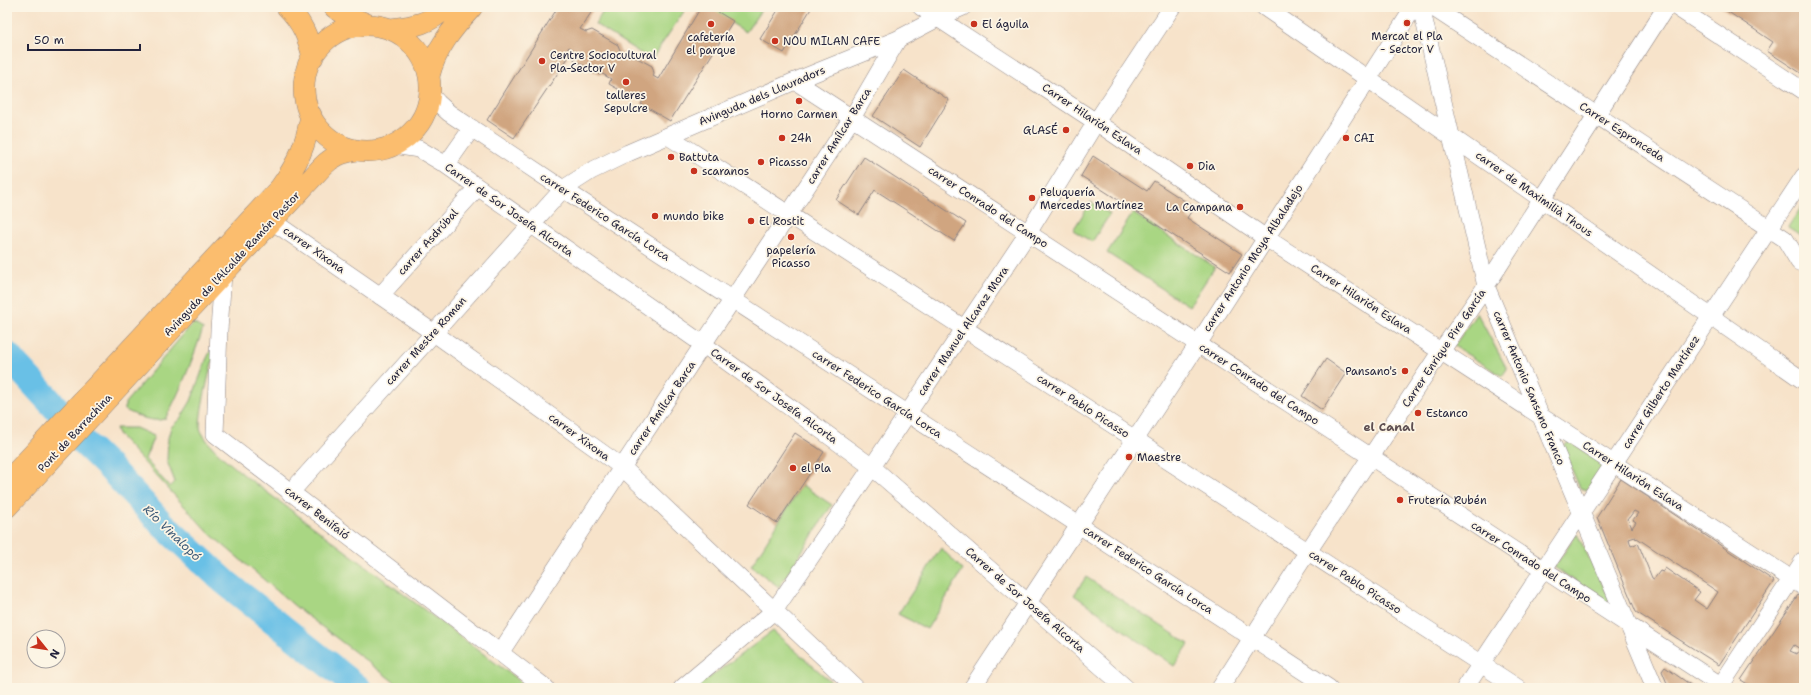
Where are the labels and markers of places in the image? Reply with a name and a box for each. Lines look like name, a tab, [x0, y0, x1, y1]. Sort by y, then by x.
place label: El águila	[982, 17, 1029, 32]
marker: Mercat el Pla - Sector V	[1402, 18, 1412, 28]
marker: cafetería el parque	[706, 19, 716, 29]
marker: El águila	[969, 19, 979, 29]
place label: Mercat el Pla - Sector V	[1371, 29, 1443, 57]
place label: cafetería el parque	[686, 30, 736, 58]
place label: NOU MILAN CAFE	[783, 34, 880, 49]
marker: NOU MILAN CAFE	[770, 36, 780, 46]
place label: Centre Sociocultural Pla-Sector V	[550, 48, 657, 76]
marker: Centre Sociocultural Pla-Sector V	[537, 56, 547, 66]
marker: talleres Sepulcre	[621, 77, 631, 87]
place label: talleres Sepulcre	[604, 88, 648, 116]
marker: Horno Carmen	[794, 96, 804, 106]
place label: Horno Carmen	[761, 107, 838, 122]
place label: GLASÉ	[1023, 122, 1058, 138]
marker: GLASÉ	[1061, 125, 1071, 135]
place label: 24h	[790, 131, 812, 146]
place label: CAI	[1354, 131, 1374, 146]
marker: 24h	[777, 133, 787, 143]
marker: CAI	[1341, 133, 1351, 143]
place label: Battuta	[679, 150, 719, 165]
marker: Battuta	[666, 152, 676, 162]
place label: Picasso	[769, 155, 808, 170]
marker: Picasso	[756, 157, 766, 167]
place label: Dia	[1198, 159, 1215, 174]
marker: Dia	[1185, 161, 1195, 171]
place label: scaranos	[702, 164, 749, 179]
marker: scaranos	[689, 166, 699, 176]
place label: Peluquería Mercedes Martínez	[1040, 185, 1144, 213]
marker: Peluquería Mercedes Martínez	[1027, 193, 1037, 203]
place label: La Campana	[1166, 200, 1232, 215]
marker: La Campana	[1235, 202, 1245, 212]
place label: mundo bike	[663, 209, 724, 224]
marker: mundo bike	[650, 211, 660, 221]
place label: El Rostit	[759, 214, 804, 229]
marker: El Rostit	[746, 216, 756, 226]
marker: papelería Picasso	[786, 232, 796, 242]
place label: papelería Picasso	[766, 243, 816, 271]
place label: Pansano's	[1345, 364, 1397, 379]
marker: Pansano's	[1400, 366, 1410, 376]
place label: Estanco	[1426, 406, 1468, 421]
marker: Estanco	[1413, 408, 1423, 418]
place label: Maestre	[1137, 450, 1181, 465]
marker: Maestre	[1124, 452, 1134, 462]
place label: el Pla	[801, 461, 831, 476]
marker: el Pla	[788, 463, 798, 473]
place label: Frutería Rubén	[1408, 493, 1487, 508]
marker: Frutería Rubén	[1395, 495, 1405, 505]

